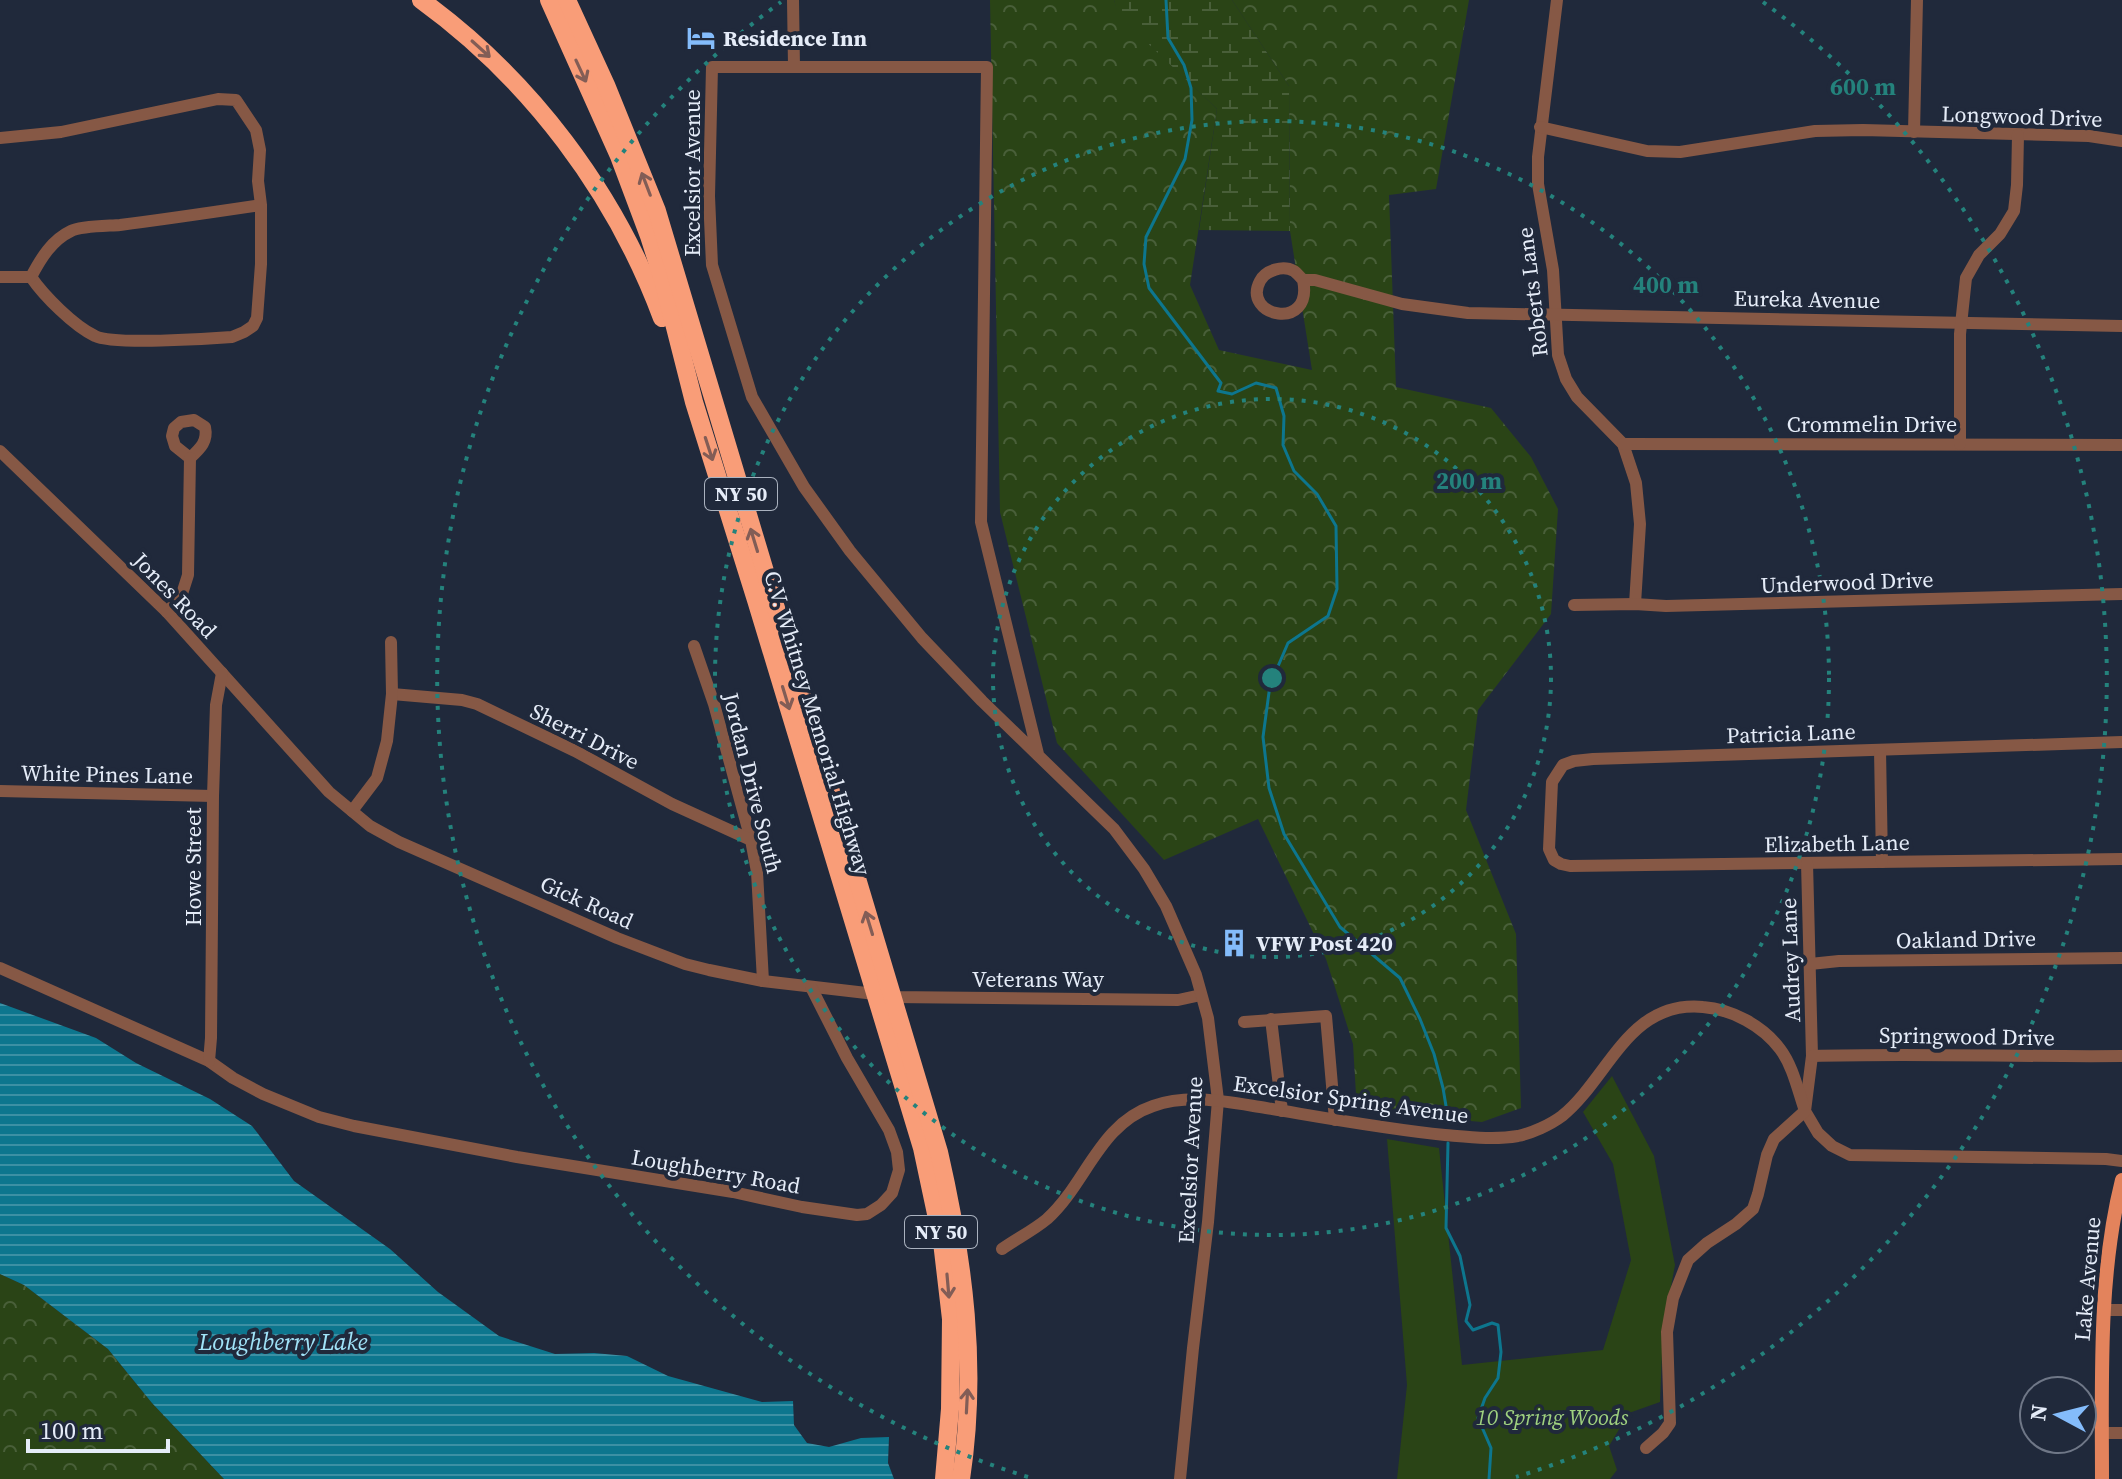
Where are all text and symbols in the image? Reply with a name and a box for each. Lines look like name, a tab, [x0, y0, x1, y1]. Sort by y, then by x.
hotel icon: Residence Inn	[686, 23, 716, 53]
place label: Residence Inn	[723, 23, 867, 53]
one-way arrow	[470, 40, 490, 58]
one-way arrow	[574, 59, 589, 83]
text: 600 m	[1830, 70, 1896, 103]
street label: Excelsior Avenue	[677, 89, 707, 257]
street label: Longwood Drive	[1941, 98, 2103, 134]
one-way arrow	[638, 172, 652, 196]
street label: Roberts Lane	[1509, 226, 1555, 358]
text: 400 m	[1633, 268, 1699, 301]
street label: Eureka Avenue	[1733, 283, 1881, 315]
street label: Crommelin Drive	[1787, 409, 1957, 439]
one-way arrow	[702, 437, 717, 462]
text: 200 m	[1436, 464, 1502, 497]
road number: NY 50	[705, 478, 777, 510]
one-way arrow	[746, 527, 761, 553]
street label: Jones Road	[126, 545, 224, 645]
street label: Underwood Drive	[1760, 564, 1934, 600]
street label: C.V. Whitney Memorial Highway	[757, 567, 879, 880]
centre of rings	[1258, 664, 1286, 692]
one-way arrow	[779, 684, 794, 710]
street label: Jordan Drive South	[716, 689, 790, 877]
street label: Sherri Drive	[525, 696, 645, 776]
street label: Patricia Lane	[1726, 716, 1856, 750]
street label: White Pines Lane	[21, 758, 193, 790]
street label: Howe Street	[178, 807, 208, 926]
street label: Elizabeth Lane	[1764, 827, 1910, 859]
street label: Gick Road	[536, 868, 639, 936]
street label: Audrey Lane	[1773, 897, 1807, 1023]
one-way arrow	[861, 910, 876, 936]
street label: Oakland Drive	[1896, 923, 2036, 955]
building icon: VFW Post 420	[1219, 928, 1249, 958]
place label: VFW Post 420	[1256, 928, 1393, 958]
street label: Veterans Way	[972, 964, 1105, 994]
street label: Springwood Drive	[1879, 1019, 2055, 1053]
street label: Excelsior Spring Avenue	[1232, 1068, 1470, 1130]
street label: Excelsior Avenue	[1171, 1076, 1209, 1244]
street label: Loughberry Road	[629, 1141, 803, 1201]
road number: NY 50	[905, 1216, 977, 1248]
street label: Lake Avenue	[2067, 1216, 2107, 1342]
one-way arrow	[941, 1272, 956, 1299]
water label: Loughberry Lake	[198, 1325, 368, 1358]
north arrow	[2018, 1375, 2098, 1455]
one-way arrow	[960, 1388, 975, 1415]
park label: 10 Spring Woods	[1476, 1402, 1628, 1432]
scale bar	[28, 1403, 168, 1453]
text: N	[2022, 1403, 2054, 1422]
text: 100 m	[40, 1414, 103, 1447]

